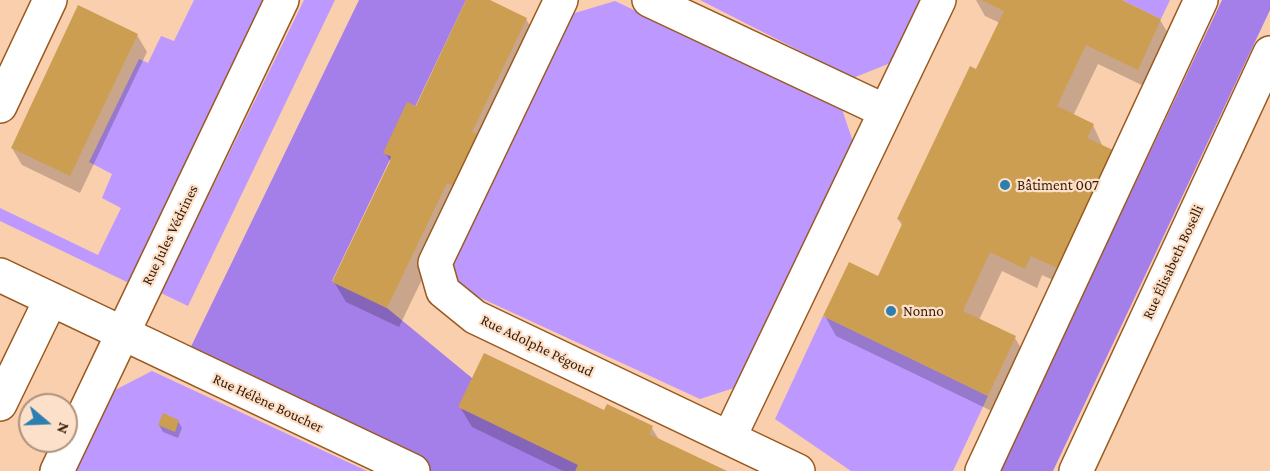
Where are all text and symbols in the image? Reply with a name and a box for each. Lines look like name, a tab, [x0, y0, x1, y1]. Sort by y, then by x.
place label: Bâtiment 007	[1017, 176, 1099, 194]
marker: Bâtiment 007	[998, 178, 1012, 192]
street label: Rue Jules Védrines	[138, 182, 202, 288]
street label: Rue Élisabeth Boselli	[1139, 202, 1207, 322]
place label: Nonno	[903, 302, 944, 320]
marker: Nonno	[884, 304, 898, 318]
street label: Rue Adolphe Pégoud	[478, 311, 596, 381]
street label: Rue Hélène Boucher	[210, 370, 326, 436]
north arrow	[18, 393, 78, 453]
text: N	[54, 420, 73, 436]

